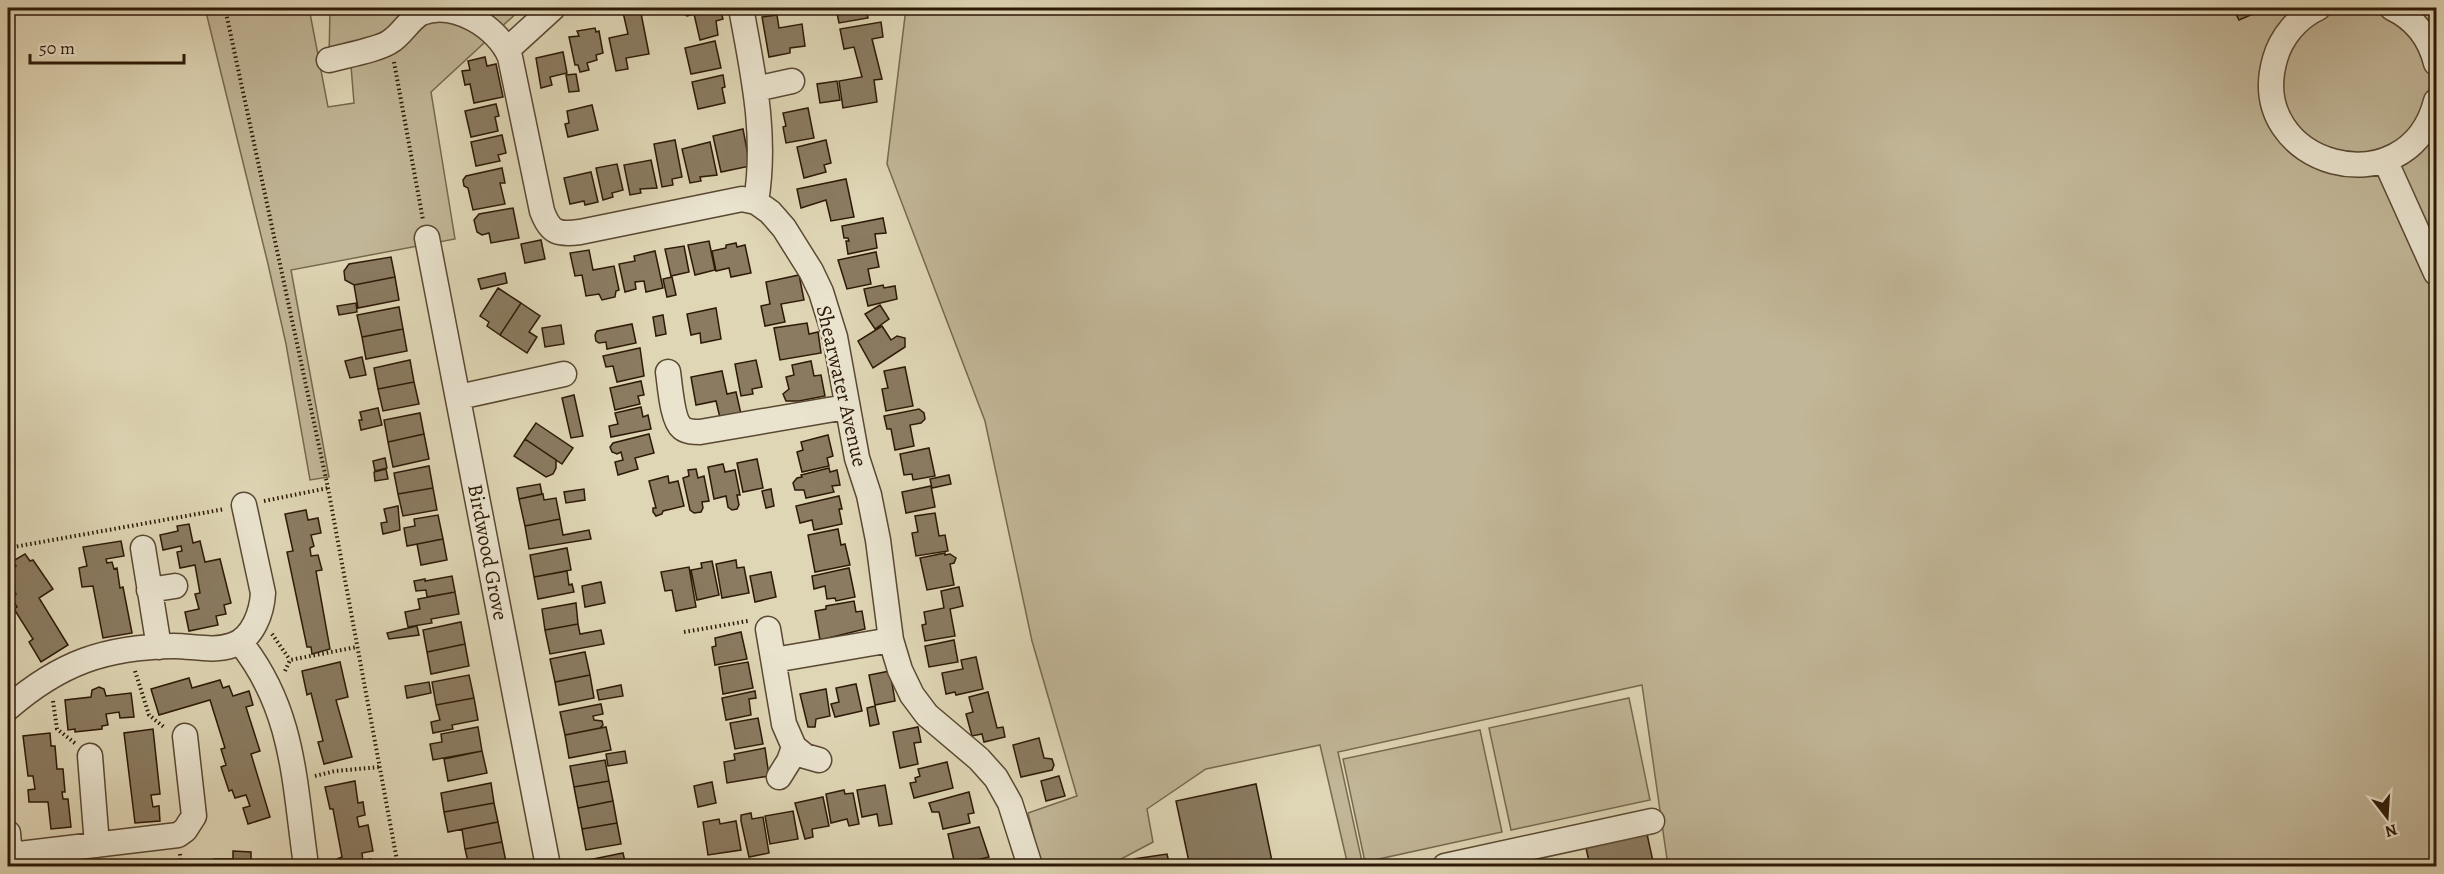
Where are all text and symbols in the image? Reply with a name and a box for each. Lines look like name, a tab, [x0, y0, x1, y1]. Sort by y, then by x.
scale bar	[30, 27, 184, 65]
text: 50 m	[39, 36, 75, 60]
street label: Shearwater Avenue	[810, 302, 874, 470]
street label: Birdwood Grove	[461, 482, 515, 622]
north arrow	[2357, 787, 2417, 847]
text: N	[2382, 818, 2400, 843]

